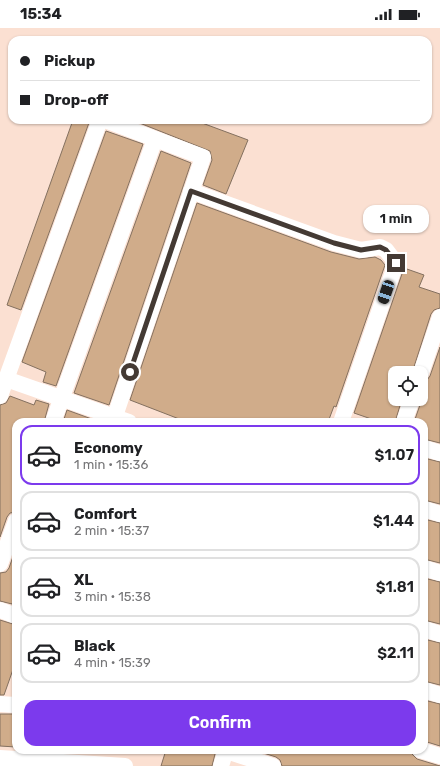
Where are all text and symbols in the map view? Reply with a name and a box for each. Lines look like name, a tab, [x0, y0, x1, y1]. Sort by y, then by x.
text: 15:34	[20, 5, 62, 23]
text: Pickup	[44, 52, 95, 70]
text: Drop-off	[44, 91, 108, 109]
callout: 1 min	[363, 205, 429, 233]
text: 1 min	[380, 211, 412, 226]
route end	[387, 254, 405, 272]
car	[376, 279, 396, 305]
route start	[121, 363, 139, 381]
map controls	[388, 366, 428, 406]
button: locate	[388, 366, 428, 406]
icon: car	[26, 437, 62, 473]
text: Economy	[74, 439, 143, 457]
text: $1.07	[375, 446, 414, 464]
text: 1 min · 15:36	[74, 457, 148, 472]
icon: car	[26, 503, 62, 539]
text: Comfort	[74, 505, 137, 523]
text: $1.44	[373, 512, 414, 530]
text: 2 min · 15:37	[74, 523, 149, 538]
icon: car	[26, 569, 62, 605]
text: XL	[74, 571, 93, 589]
text: $1.81	[376, 578, 414, 596]
text: 3 min · 15:38	[74, 589, 151, 604]
icon: car	[26, 635, 62, 671]
text: Black	[74, 637, 115, 655]
text: $2.11	[377, 644, 414, 662]
text: 4 min · 15:39	[74, 655, 151, 670]
button: Confirm	[24, 700, 416, 746]

